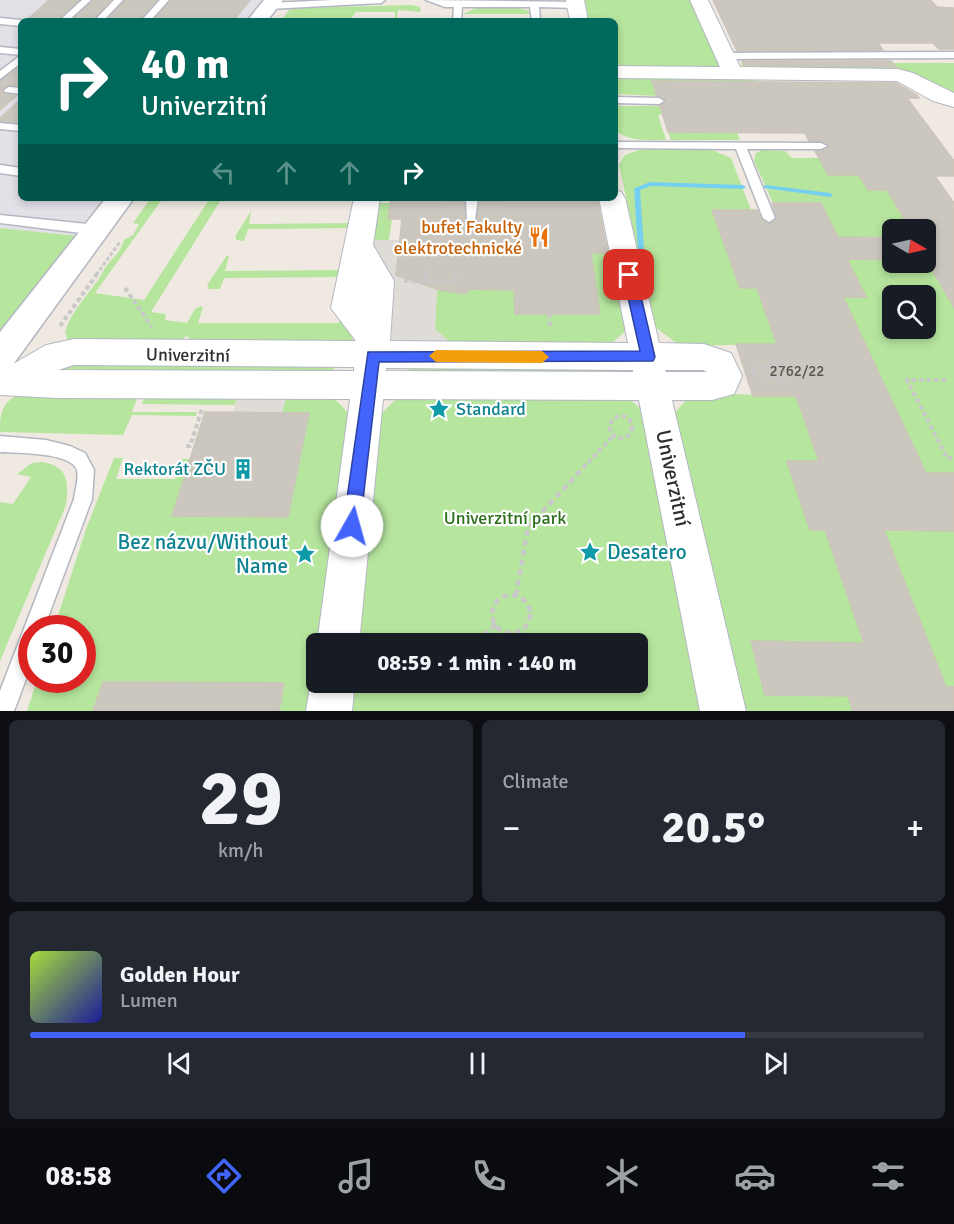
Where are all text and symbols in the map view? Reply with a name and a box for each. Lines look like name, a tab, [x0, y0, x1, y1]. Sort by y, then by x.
text: 40 m	[141, 39, 230, 90]
icon: right	[42, 42, 120, 120]
text: Univerzitní	[141, 90, 267, 123]
icon: left	[207, 156, 240, 189]
icon: ahead	[270, 156, 303, 189]
icon: ahead	[333, 156, 366, 189]
icon: right	[396, 156, 429, 189]
place label: bufet Fakulty elektrotechnické	[394, 216, 523, 259]
north arrow	[882, 219, 936, 273]
map controls	[882, 219, 936, 339]
restaurant icon: bufet Fakulty elektrotechnické	[527, 225, 551, 249]
pin	[603, 249, 654, 300]
icon: arrive	[612, 258, 645, 291]
button: search	[882, 285, 936, 339]
street label: Univerzitní	[146, 343, 230, 367]
house number: 2762/22	[770, 362, 824, 380]
place icon: Standard	[427, 397, 451, 421]
place label: Standard	[456, 398, 526, 420]
street label: Univerzitní	[650, 427, 696, 529]
building icon: Rektorát ZČU	[231, 457, 255, 481]
place label: Rektorát ZČU	[124, 458, 226, 480]
position arrow	[320, 494, 384, 558]
park label: Univerzitní park	[444, 507, 566, 529]
place label: Bez názvu/Without Name	[117, 529, 288, 579]
place label: Desatero	[607, 539, 687, 565]
place icon: Desatero	[578, 540, 602, 564]
place icon: Bez názvu/Without Name	[293, 542, 317, 566]
speed limit sign: 30	[18, 615, 96, 693]
text: 08:59 · 1 min · 140 m	[377, 649, 577, 676]
text: 29	[199, 751, 283, 847]
text: Climate	[503, 769, 568, 794]
text: 20.5°	[661, 800, 765, 855]
text: −	[503, 808, 520, 849]
text: +	[906, 808, 924, 849]
text: km/h	[218, 838, 263, 863]
text: Golden Hour	[120, 961, 240, 988]
text: Lumen	[120, 988, 178, 1013]
icon: previous	[163, 1047, 196, 1080]
icon: pause	[461, 1047, 494, 1080]
icon: next	[759, 1047, 792, 1080]
icon: directions	[203, 1155, 245, 1197]
icon: music	[335, 1155, 377, 1197]
icon: phone	[468, 1155, 510, 1197]
icon: climate	[601, 1155, 643, 1197]
icon: car	[734, 1155, 776, 1197]
icon: filters	[867, 1155, 909, 1197]
text: 08:58	[45, 1160, 112, 1193]

